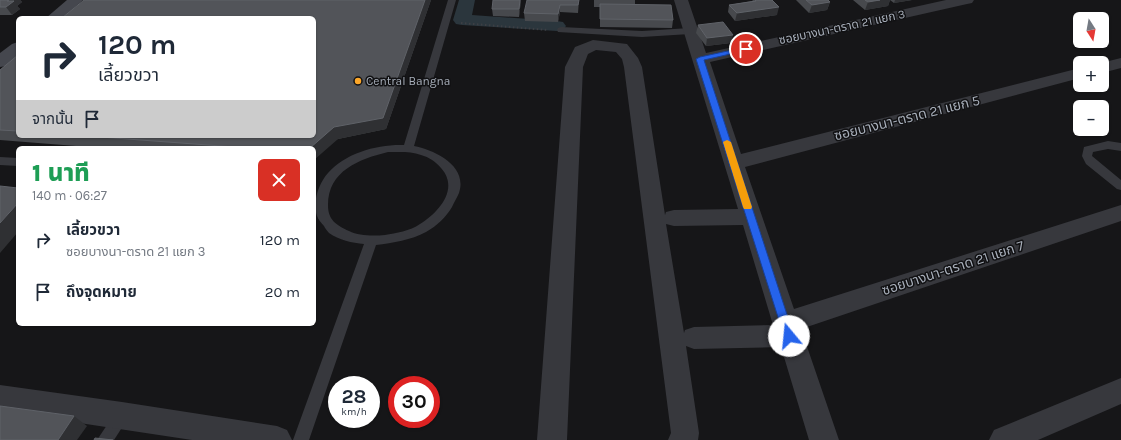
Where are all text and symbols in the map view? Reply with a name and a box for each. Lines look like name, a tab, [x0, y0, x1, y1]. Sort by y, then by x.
street label: ซอยบางนา-ตราด 21 แยก 3	[778, 7, 906, 47]
north arrow	[1073, 12, 1109, 48]
map controls	[1073, 12, 1109, 136]
text: 120 m	[98, 28, 176, 61]
icon: right	[32, 32, 84, 84]
pin	[729, 32, 763, 66]
icon: arrive	[735, 38, 757, 60]
button: +	[1073, 56, 1109, 92]
text: เลี้ยวขวา	[98, 64, 159, 86]
place label: Central Bangna	[366, 74, 450, 88]
marker: Central Bangna	[353, 76, 363, 86]
street label: ซอยบางนา-ตราด 21 แยก 5	[832, 92, 982, 144]
button: −	[1073, 100, 1109, 136]
icon: arrive	[81, 108, 103, 130]
text: จากนั้น	[32, 110, 73, 128]
text: 1 นาที	[32, 159, 90, 187]
button: close	[258, 159, 300, 201]
text: 140 m · 06:27	[32, 188, 107, 203]
text: เลี้ยวขวา	[66, 221, 120, 239]
icon: right	[32, 229, 54, 251]
text: 120 m	[260, 231, 300, 249]
street label: ซอยบางนา-ตราด 21 แยก 7	[880, 237, 1027, 299]
text: ซอยบางนา-ตราด 21 แยก 3	[66, 244, 205, 259]
icon: arrive	[32, 281, 54, 303]
text: ถึงจุดหมาย	[66, 283, 137, 301]
text: 20 m	[265, 283, 300, 301]
position arrow	[768, 315, 810, 357]
speed limit sign: 30	[388, 376, 440, 428]
text: 28	[341, 385, 367, 408]
text: km/h	[341, 406, 367, 418]

